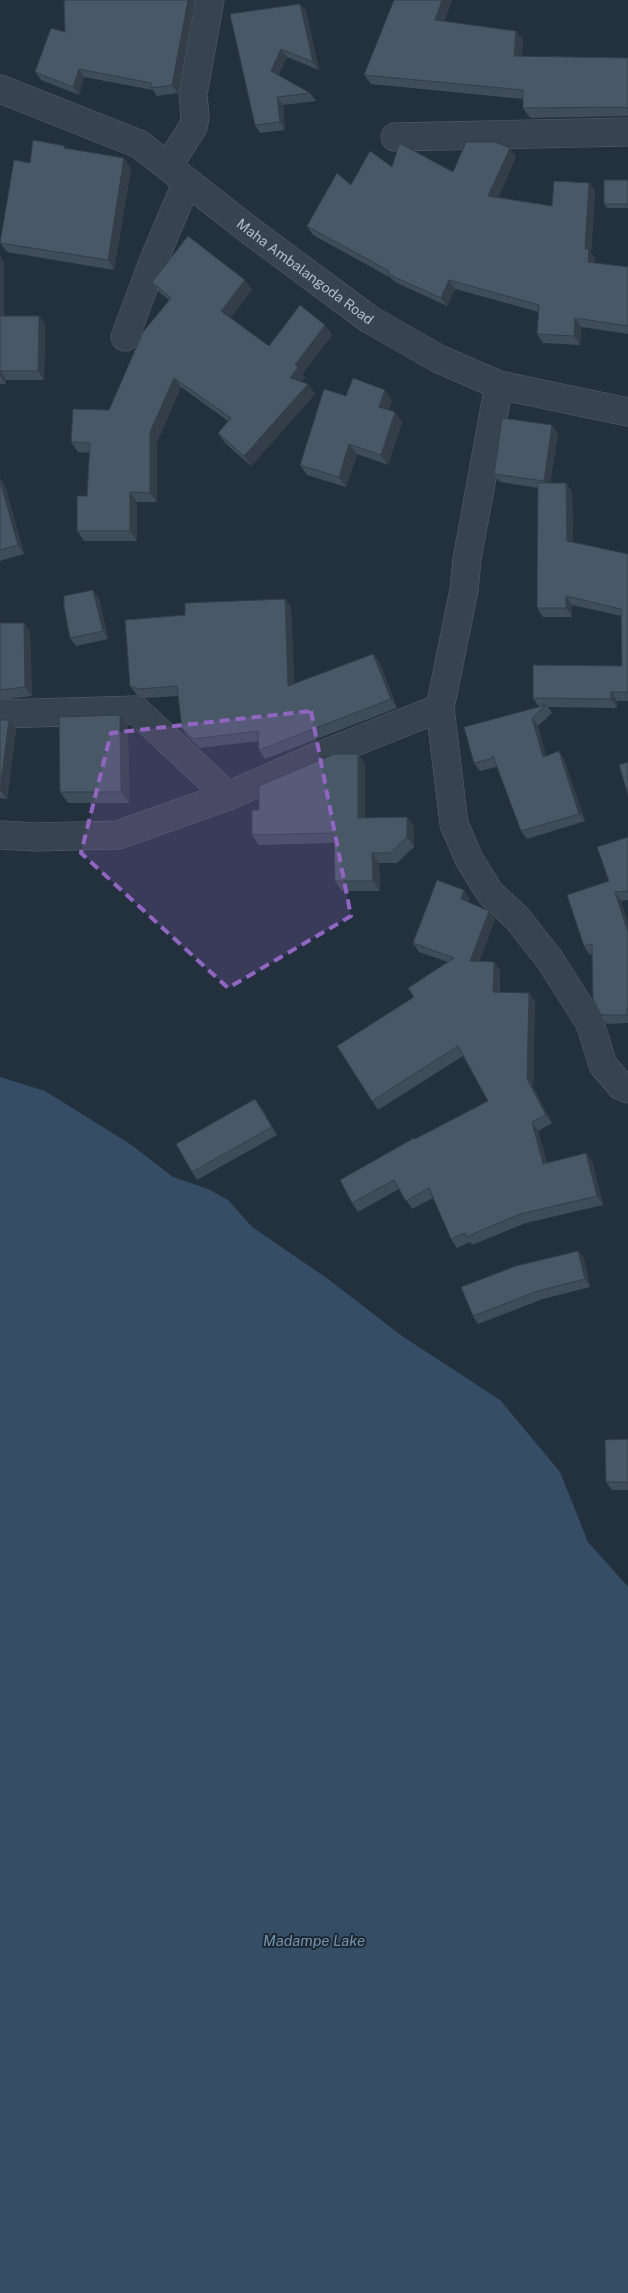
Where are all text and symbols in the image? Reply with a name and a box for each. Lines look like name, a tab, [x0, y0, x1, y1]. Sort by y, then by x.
street label: Maha Ambalangoda Road	[234, 215, 377, 328]
water label: Madampe Lake	[263, 1932, 365, 1949]

